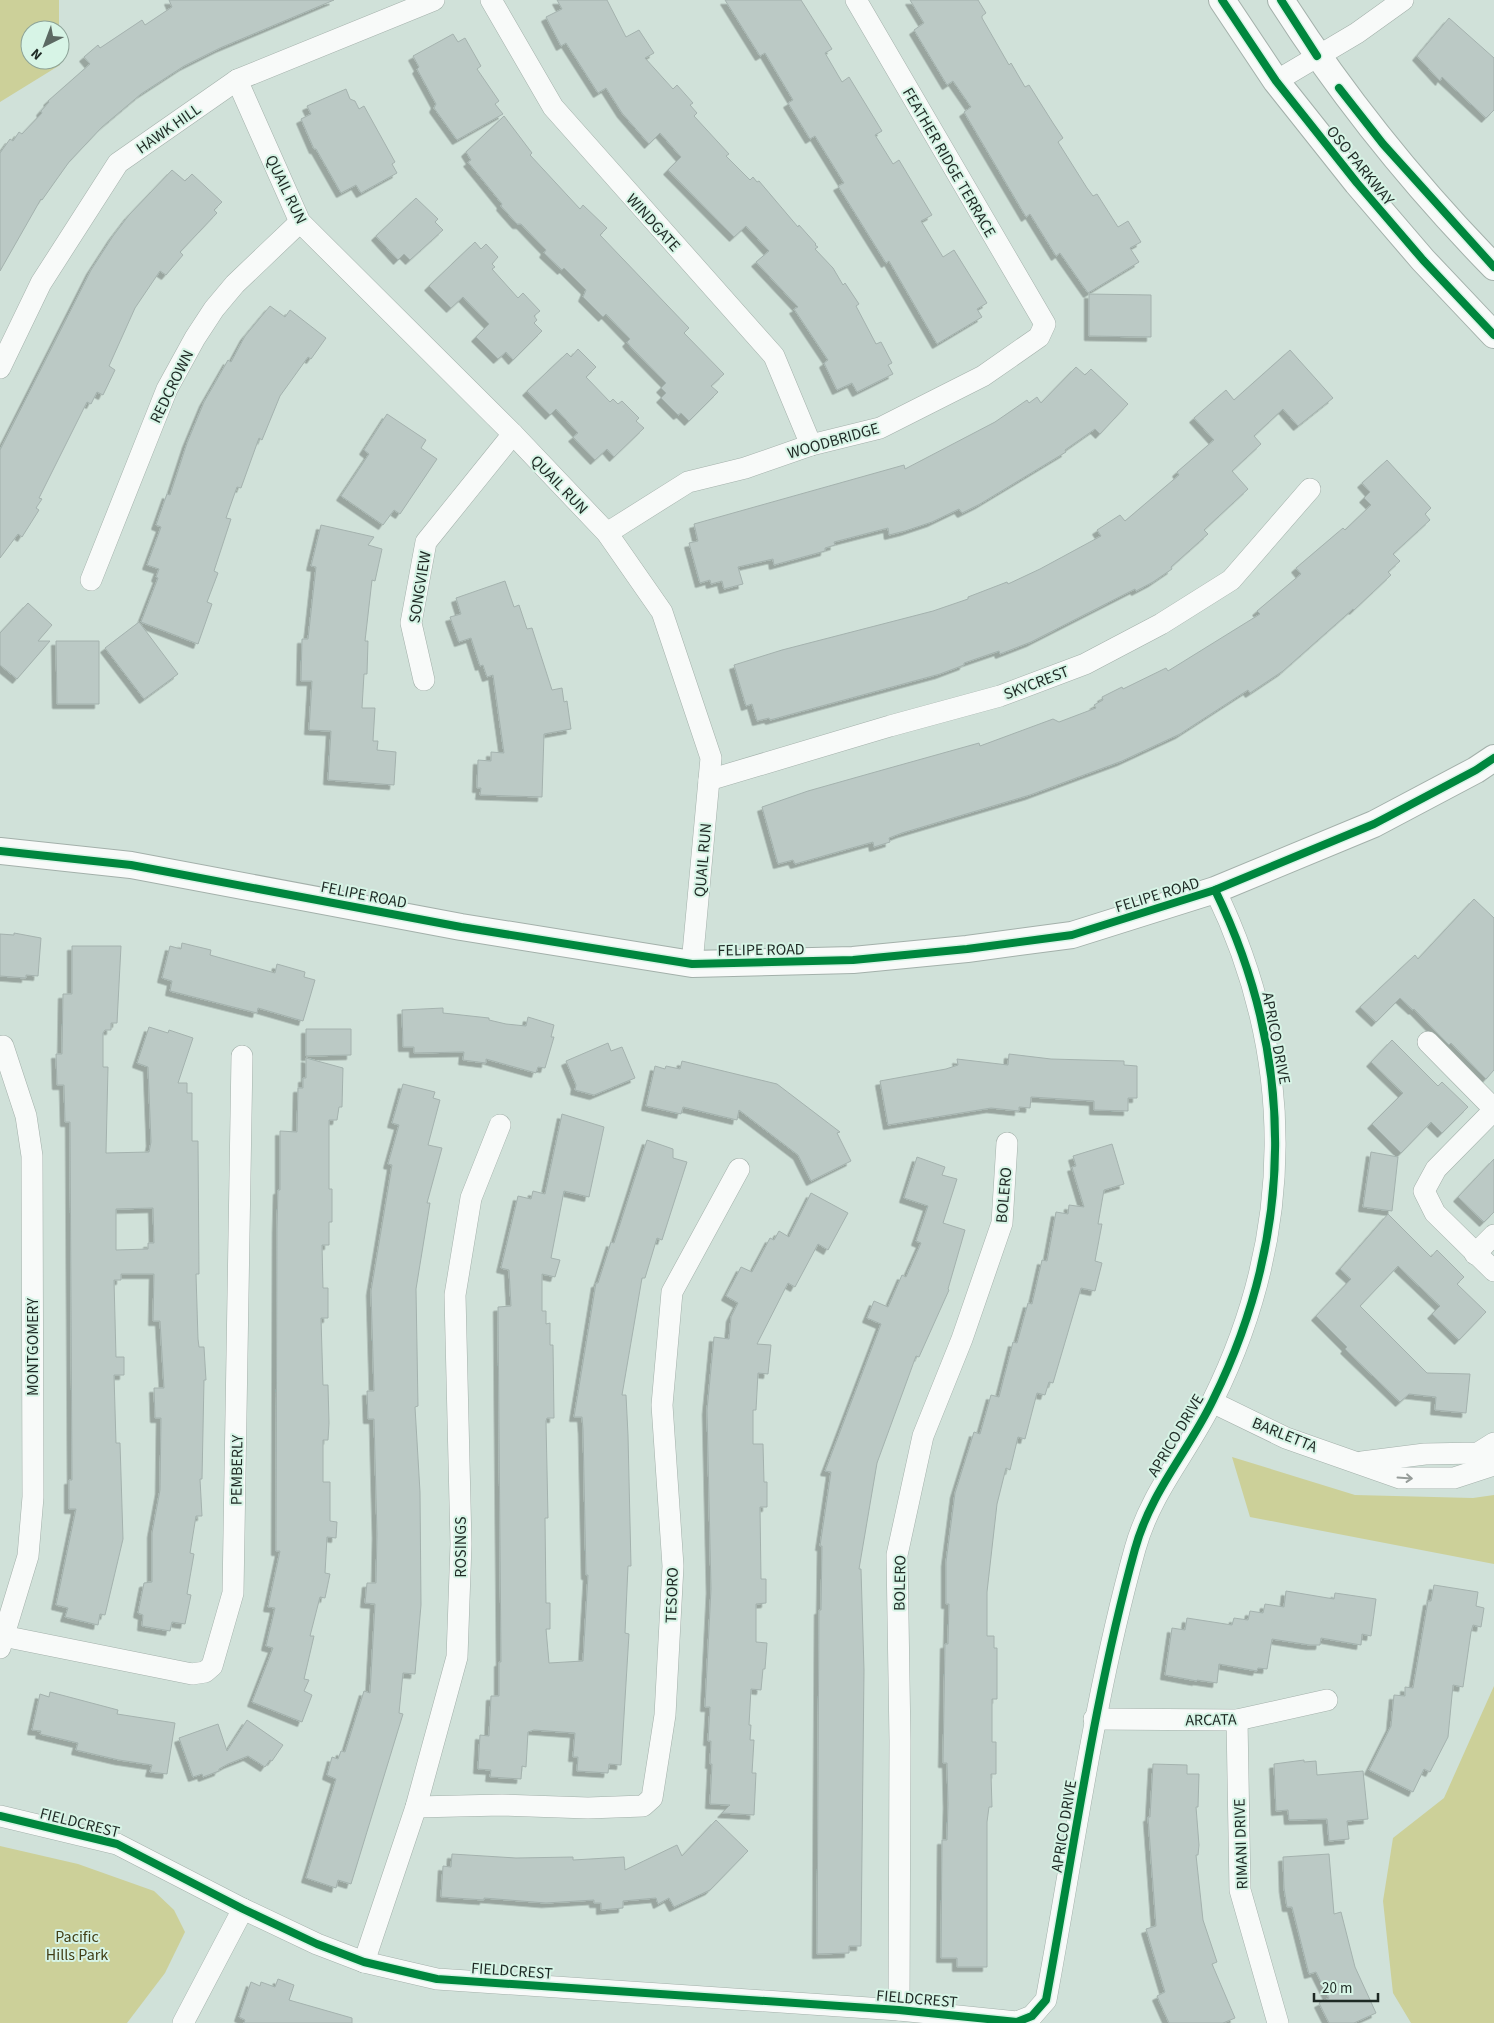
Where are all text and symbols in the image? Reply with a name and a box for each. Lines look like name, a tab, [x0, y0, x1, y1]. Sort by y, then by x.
north arrow	[20, 20, 70, 70]
text: N	[27, 43, 47, 64]
street label: FEATHER RIDGE TERRACE	[897, 83, 1001, 242]
street label: HAWK HILL	[132, 98, 206, 159]
street label: OSO PARKWAY	[1321, 121, 1399, 210]
street label: QUAIL RUN	[260, 151, 312, 228]
street label: WINDGATE	[621, 189, 685, 257]
street label: REDCROWN	[145, 346, 199, 427]
street label: WOODBRIDGE	[785, 417, 882, 465]
street label: QUAIL RUN	[526, 450, 593, 519]
street label: SONGVIEW	[403, 549, 437, 625]
street label: SKYCREST	[1000, 660, 1073, 705]
street label: QUAIL RUN	[689, 822, 717, 898]
street label: FELIPE ROAD	[1112, 872, 1202, 918]
street label: FELIPE ROAD	[319, 876, 409, 914]
street label: FELIPE ROAD	[717, 938, 805, 962]
street label: APRICO DRIVE	[1256, 990, 1296, 1086]
street label: BOLERO	[991, 1166, 1017, 1224]
street label: MONTGOMERY	[22, 1298, 44, 1396]
street label: APRICO DRIVE	[1142, 1390, 1209, 1481]
street label: BARLETTA	[1249, 1412, 1321, 1458]
street label: PEMBERLY	[225, 1434, 249, 1505]
one-way arrow	[1397, 1473, 1413, 1482]
street label: ROSINGS	[450, 1516, 472, 1578]
street label: BOLERO	[889, 1555, 911, 1611]
street label: TESORO	[660, 1567, 684, 1623]
street label: ARCATA	[1185, 1709, 1237, 1731]
street label: APRICO DRIVE	[1046, 1778, 1082, 1874]
street label: RIMANI DRIVE	[1228, 1798, 1254, 1890]
street label: FIELDCREST	[37, 1802, 122, 1844]
park label: Pacific Hills Park	[46, 1926, 108, 1966]
street label: FIELDCREST	[470, 1957, 554, 1985]
scale bar	[1314, 1970, 1378, 2002]
text: 20 m	[1322, 1978, 1352, 1999]
street label: FIELDCREST	[875, 1984, 959, 2014]

